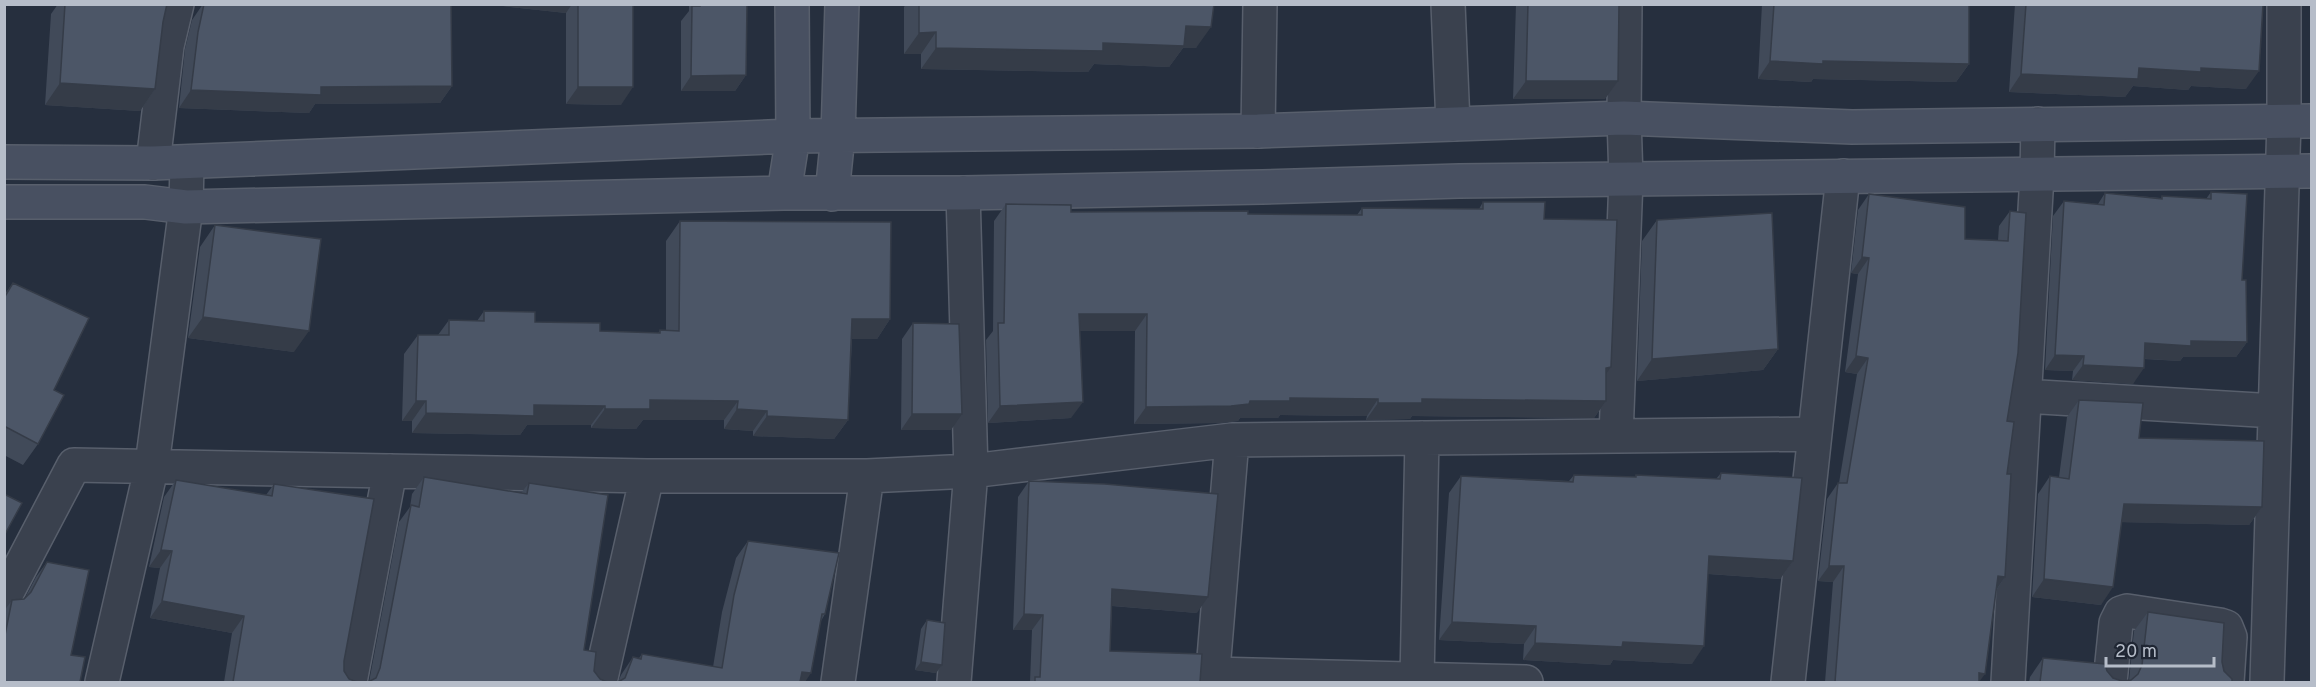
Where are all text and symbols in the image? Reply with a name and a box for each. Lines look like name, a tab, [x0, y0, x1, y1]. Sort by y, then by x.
scale bar	[2106, 630, 2214, 668]
text: 20 m	[2115, 641, 2157, 664]

